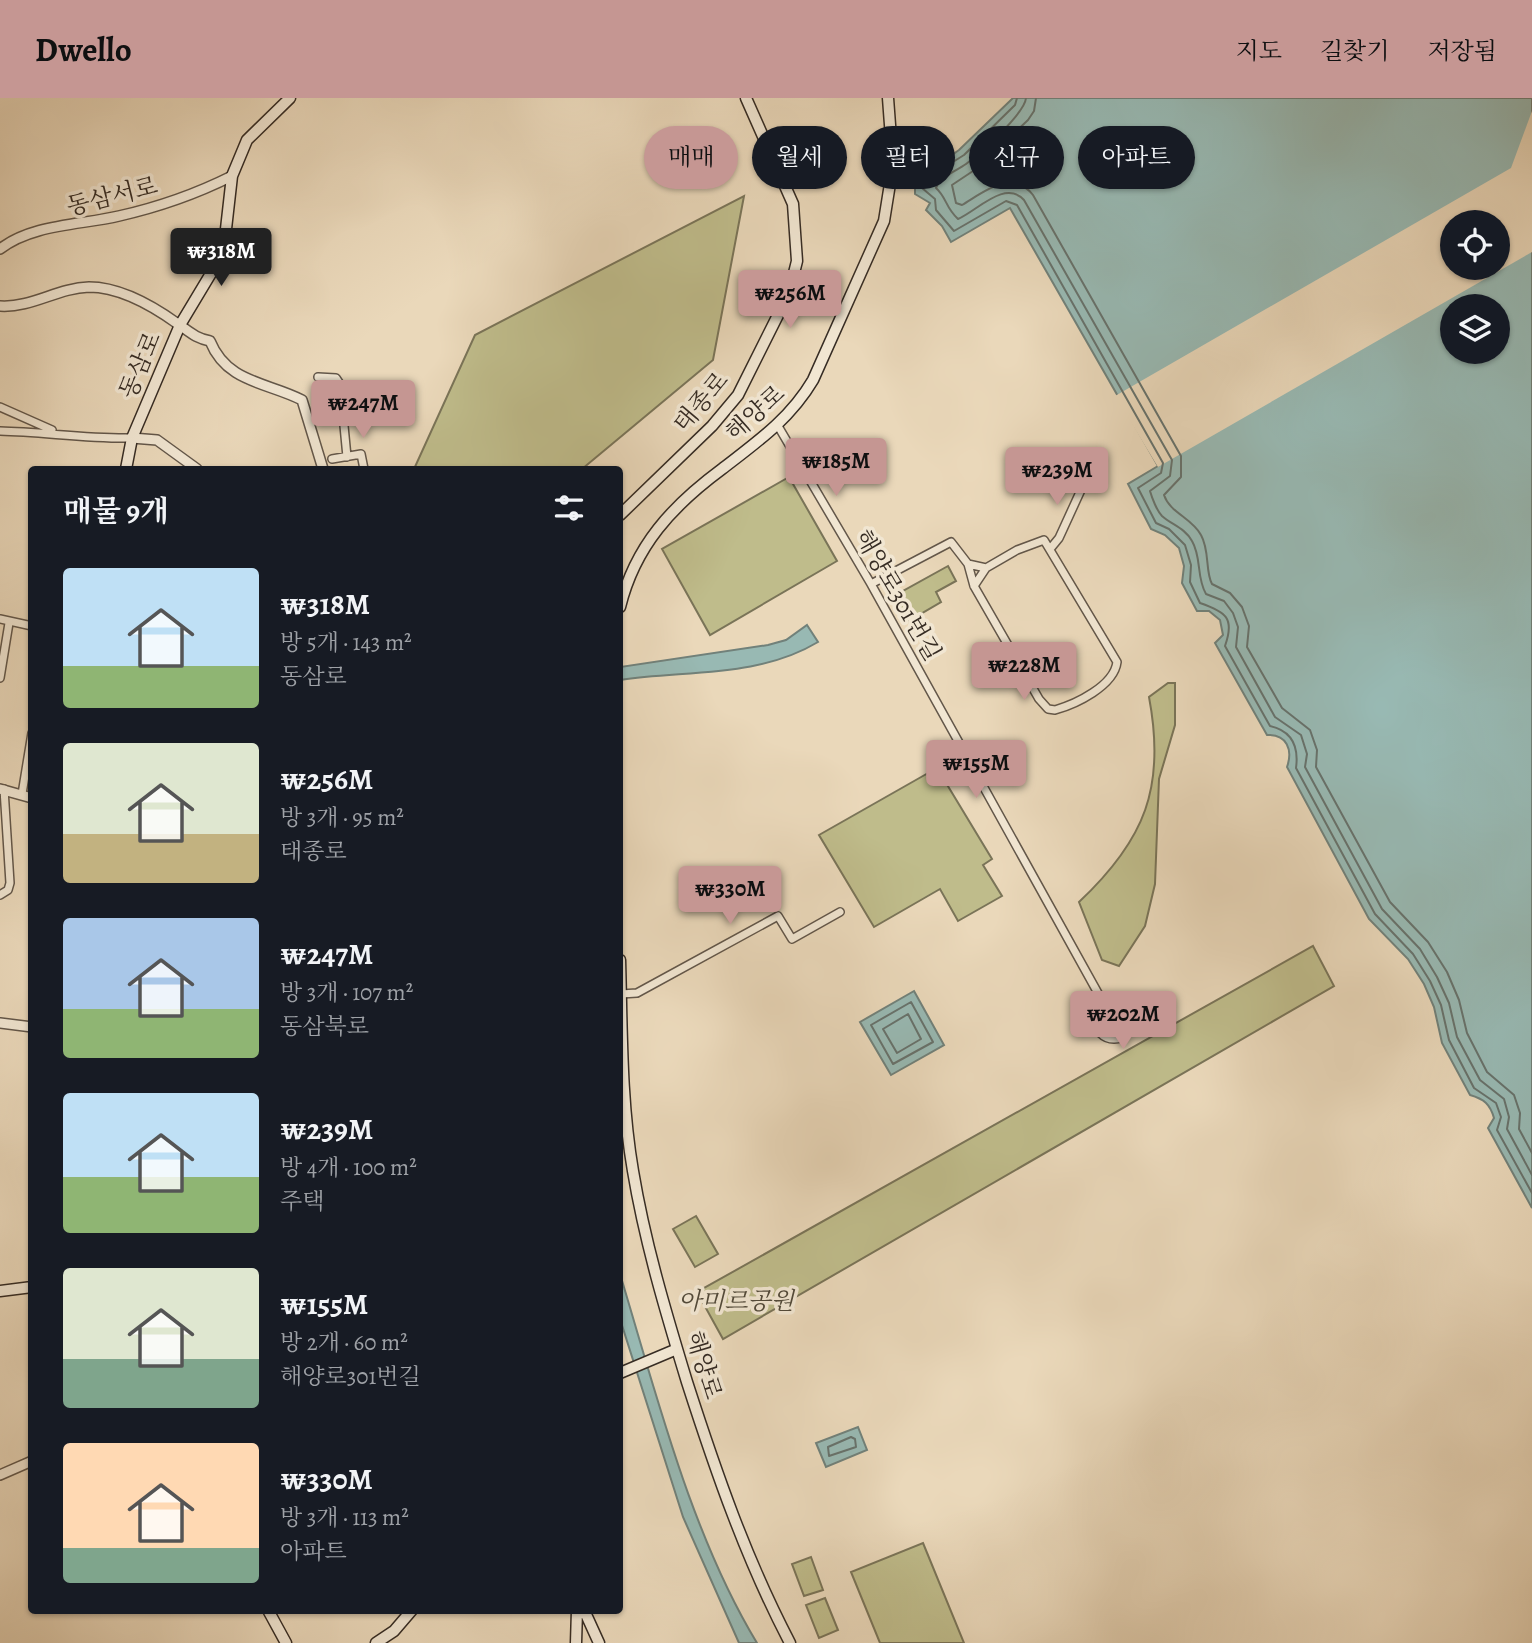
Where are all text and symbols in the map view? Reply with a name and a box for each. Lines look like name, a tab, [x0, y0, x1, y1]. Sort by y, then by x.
text: Dwello	[35, 27, 132, 72]
text: 지도	[1236, 35, 1282, 67]
text: 길찾기	[1320, 35, 1389, 67]
text: 저장됨	[1427, 35, 1497, 67]
chip: 매매	[644, 126, 738, 189]
chip: 월세	[752, 126, 847, 189]
chip: 필터	[861, 126, 955, 189]
chip: 신규	[969, 126, 1064, 189]
chip: 아파트	[1078, 126, 1195, 189]
street label: 동삼서로	[63, 169, 161, 223]
map controls	[1440, 210, 1510, 364]
button: locate	[1440, 210, 1510, 280]
pin: ₩318M	[172, 228, 270, 288]
text: ₩318M	[187, 235, 255, 266]
pin: ₩256M	[741, 271, 839, 330]
text: ₩256M	[754, 277, 826, 308]
button: layers	[1440, 294, 1510, 364]
street label: 동삼로	[112, 327, 168, 403]
street label: 태종로	[666, 365, 736, 439]
street label: 해양로	[718, 378, 792, 448]
pin: ₩247M	[314, 380, 412, 440]
text: ₩247M	[327, 387, 399, 418]
pin: ₩185M	[787, 438, 885, 498]
text: ₩185M	[802, 445, 870, 476]
pin: ₩239M	[1008, 448, 1106, 507]
text: ₩239M	[1021, 454, 1093, 485]
icon: filters	[550, 489, 588, 527]
text: 매물 9개	[63, 491, 169, 531]
street label: 해양로301번길	[847, 523, 949, 667]
text: ₩318M	[280, 584, 370, 624]
icon: home	[119, 596, 203, 680]
text: 방 5개 · 143 m²	[280, 627, 412, 658]
pin: ₩228M	[975, 642, 1073, 702]
text: ₩228M	[987, 649, 1061, 680]
text: 동삼로	[280, 661, 347, 692]
pin: ₩155M	[927, 740, 1025, 800]
text: ₩155M	[942, 747, 1010, 778]
text: ₩256M	[280, 759, 373, 799]
icon: home	[119, 771, 203, 855]
text: 방 3개 · 95 m²	[280, 802, 404, 833]
text: 태종로	[280, 836, 347, 867]
pin: ₩330M	[681, 866, 779, 926]
text: ₩330M	[694, 873, 766, 904]
text: ₩247M	[280, 934, 373, 974]
icon: home	[119, 946, 203, 1030]
text: 방 3개 · 107 m²	[280, 977, 413, 1008]
pin: ₩202M	[1074, 992, 1172, 1051]
text: ₩202M	[1086, 998, 1160, 1029]
text: 동삼북로	[280, 1011, 369, 1042]
text: ₩239M	[280, 1109, 373, 1149]
icon: home	[119, 1121, 203, 1205]
text: 방 4개 · 100 m²	[280, 1152, 417, 1183]
text: 주택	[280, 1186, 324, 1217]
text: ₩155M	[280, 1284, 368, 1324]
park label: 아미르공원	[678, 1285, 796, 1317]
icon: home	[119, 1296, 203, 1380]
text: 방 2개 · 60 m²	[280, 1327, 408, 1358]
street label: 해양로	[679, 1327, 729, 1403]
text: 해양로301번길	[280, 1361, 421, 1392]
text: ₩330M	[280, 1459, 373, 1499]
icon: home	[119, 1471, 203, 1555]
text: 방 3개 · 113 m²	[280, 1502, 409, 1533]
text: 아파트	[280, 1536, 347, 1567]

